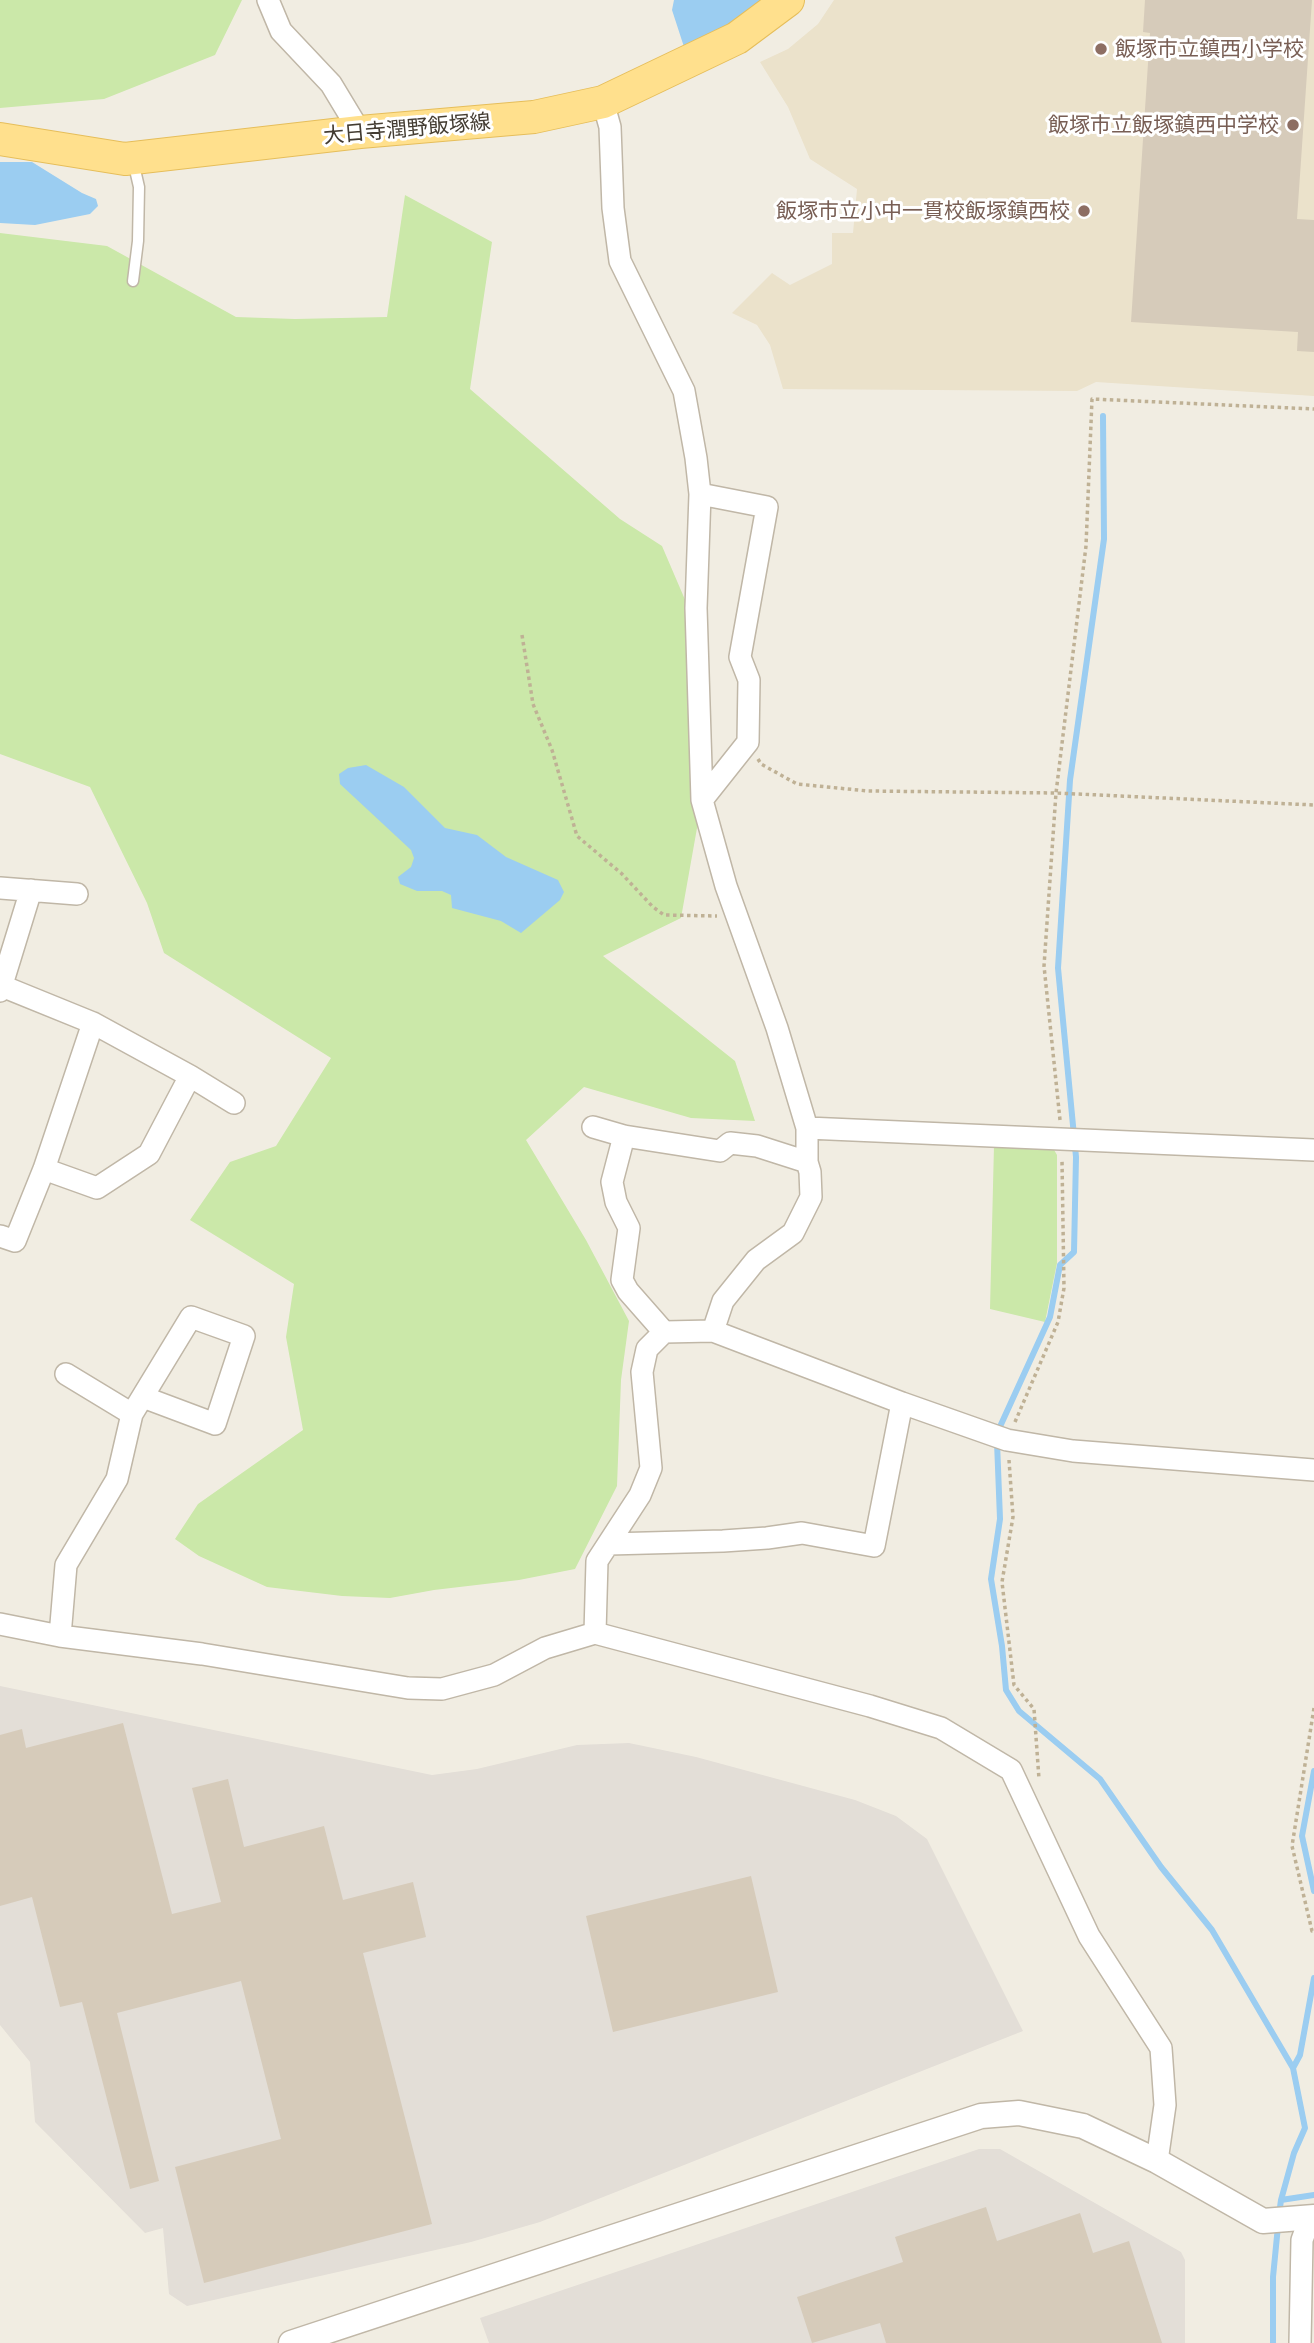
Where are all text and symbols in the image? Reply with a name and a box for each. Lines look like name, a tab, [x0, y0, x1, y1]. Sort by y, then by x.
place label: 飯塚市立鎮西小学校	[1115, 36, 1304, 62]
marker: 飯塚市立鎮西小学校	[1093, 41, 1109, 57]
street label: 大日寺潤野飯塚線	[322, 109, 492, 149]
place label: 飯塚市立飯塚鎮西中学校	[1048, 112, 1279, 138]
marker: 飯塚市立飯塚鎮西中学校	[1285, 117, 1301, 133]
place label: 飯塚市立小中一貫校飯塚鎮西校	[776, 198, 1070, 224]
marker: 飯塚市立小中一貫校飯塚鎮西校	[1076, 203, 1092, 219]

